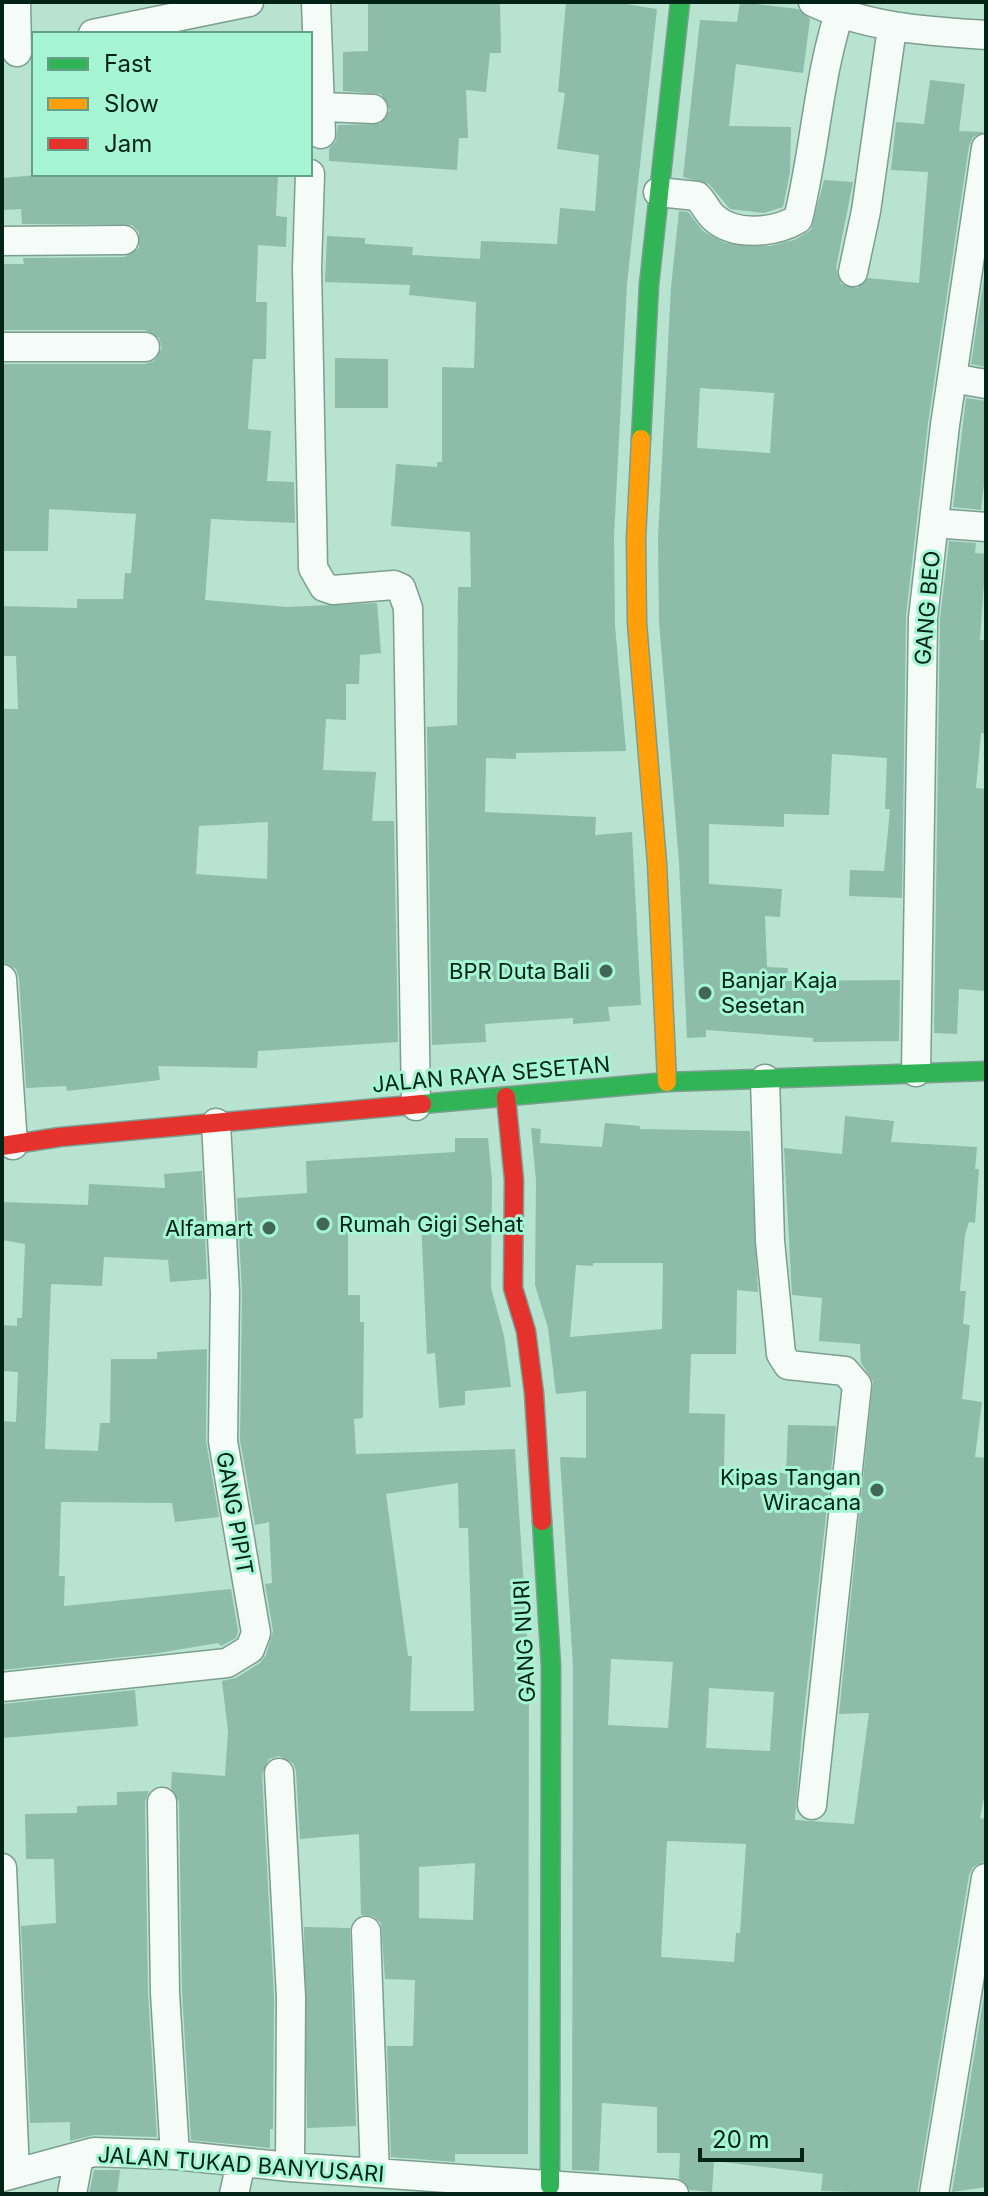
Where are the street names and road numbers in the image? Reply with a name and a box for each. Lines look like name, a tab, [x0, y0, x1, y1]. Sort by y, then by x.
street label: GANG BEO	[909, 550, 945, 666]
street label: JALAN RAYA SESETAN	[371, 1051, 611, 1097]
street label: GANG PIPIT	[211, 1449, 259, 1577]
street label: GANG NURI	[508, 1579, 540, 1703]
street label: JALAN TUKAD BANYUSARI	[97, 2141, 385, 2187]

